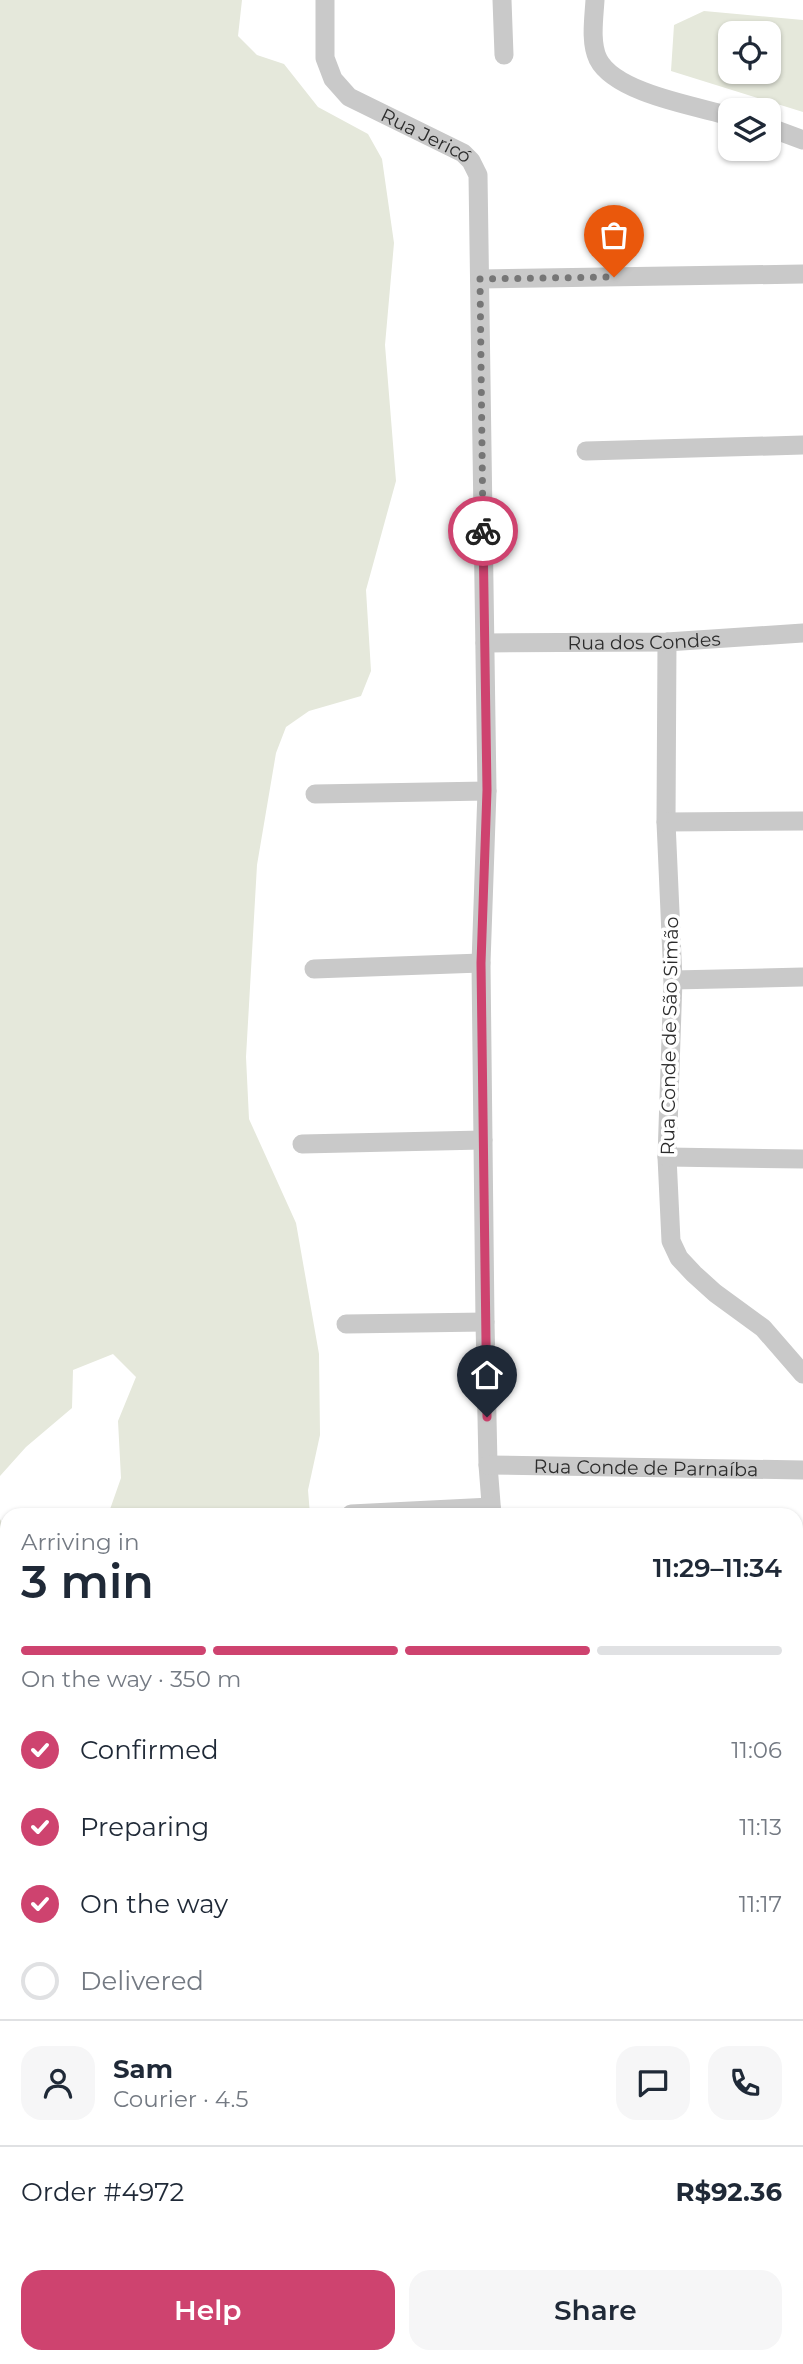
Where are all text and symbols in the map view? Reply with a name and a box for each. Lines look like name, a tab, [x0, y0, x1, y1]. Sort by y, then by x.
map controls	[718, 21, 781, 161]
button: locate	[718, 21, 781, 84]
button: layers	[718, 98, 781, 161]
street label: Rua Jericó	[377, 103, 477, 168]
pin	[584, 205, 644, 277]
icon: bag	[595, 216, 633, 254]
courier	[448, 496, 518, 566]
icon: bike	[464, 512, 502, 550]
street label: Rua dos Condes	[567, 627, 721, 655]
street label: Rua Conde de São Simão	[656, 916, 683, 1156]
pin	[457, 1345, 517, 1417]
icon: home	[468, 1356, 506, 1394]
street label: Rua Conde de Parnaíba	[534, 1455, 758, 1481]
text: Arriving in	[21, 1528, 140, 1556]
text: 11:29–11:34	[653, 1552, 782, 1584]
text: 3 min	[21, 1553, 154, 1610]
text: On the way · 350 m	[21, 1665, 241, 1693]
icon: check	[21, 1731, 59, 1769]
text: Confirmed	[80, 1734, 219, 1766]
text: 11:06	[731, 1736, 782, 1764]
icon: check	[21, 1808, 59, 1846]
text: Preparing	[80, 1811, 209, 1843]
text: 11:13	[739, 1813, 782, 1841]
icon: check	[21, 1885, 59, 1923]
text: On the way	[80, 1888, 228, 1920]
text: 11:17	[739, 1890, 782, 1918]
text: Delivered	[80, 1965, 204, 1997]
button: person	[21, 2046, 95, 2120]
button: chat	[616, 2046, 690, 2120]
button: phone	[708, 2046, 782, 2120]
text: Sam	[113, 2053, 173, 2085]
text: Courier · 4.5	[113, 2085, 248, 2113]
text: Order #4972	[21, 2176, 184, 2208]
text: R$92.36	[675, 2176, 782, 2208]
button: Help	[21, 2270, 395, 2350]
button: Share	[409, 2270, 782, 2350]

